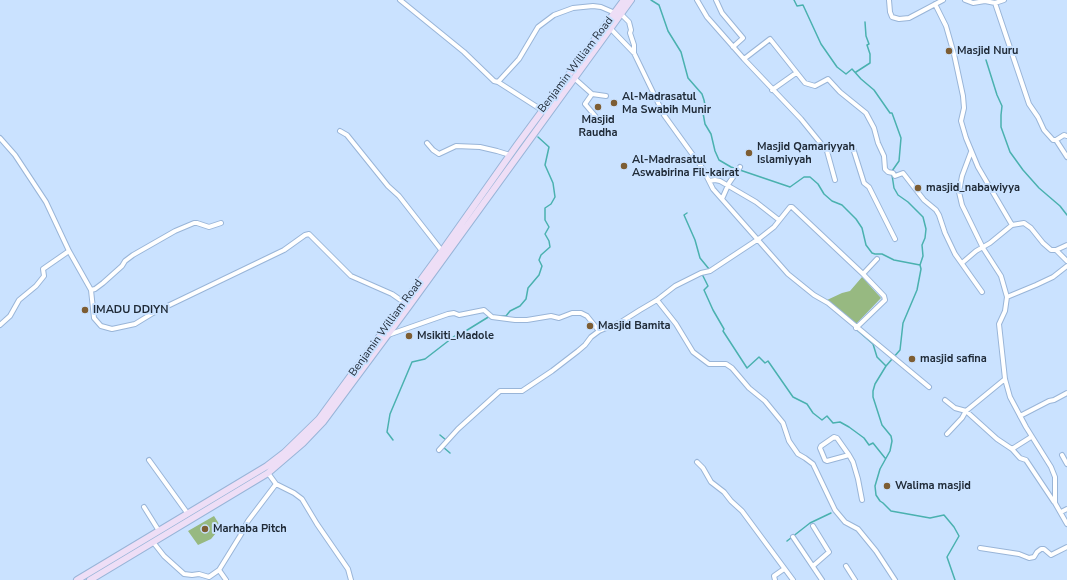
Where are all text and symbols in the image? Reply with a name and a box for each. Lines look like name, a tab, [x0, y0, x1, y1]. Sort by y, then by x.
street label: Benjamin William Road	[536, 15, 616, 115]
place label: Masjid Nuru	[957, 44, 1018, 58]
marker: Masjid Nuru	[944, 46, 954, 56]
place label: Al-Madrasatul Ma Swabih Munir	[622, 90, 711, 116]
marker: Al-Madrasatul Ma Swabih Munir	[609, 98, 619, 108]
marker: Masjid Raudha	[593, 102, 603, 112]
place label: Masjid Raudha	[579, 113, 617, 139]
place label: Masjid Qamariyyah Islamiyyah	[757, 140, 855, 166]
marker: Masjid Qamariyyah Islamiyyah	[744, 148, 754, 158]
place label: Al-Madrasatul Aswabirina Fil-kairat	[632, 153, 739, 179]
marker: Al-Madrasatul Aswabirina Fil-kairat	[619, 161, 629, 171]
place label: masjid_nabawiyya	[926, 181, 1020, 195]
marker: masjid_nabawiyya	[913, 183, 923, 193]
street label: Benjamin William Road	[346, 277, 426, 379]
place label: IMADU DDIYN	[93, 303, 169, 317]
marker: IMADU DDIYN	[80, 305, 90, 315]
place label: Masjid Bamita	[598, 319, 670, 333]
marker: Masjid Bamita	[585, 321, 595, 331]
place label: Msikiti_Madole	[417, 329, 494, 343]
marker: Msikiti_Madole	[404, 331, 414, 341]
place label: masjid safina	[920, 352, 987, 366]
marker: masjid safina	[907, 354, 917, 364]
place label: Walima masjid	[895, 479, 971, 493]
marker: Walima masjid	[882, 481, 892, 491]
place label: Marhaba Pitch	[213, 522, 287, 536]
marker: Marhaba Pitch	[200, 524, 210, 534]

